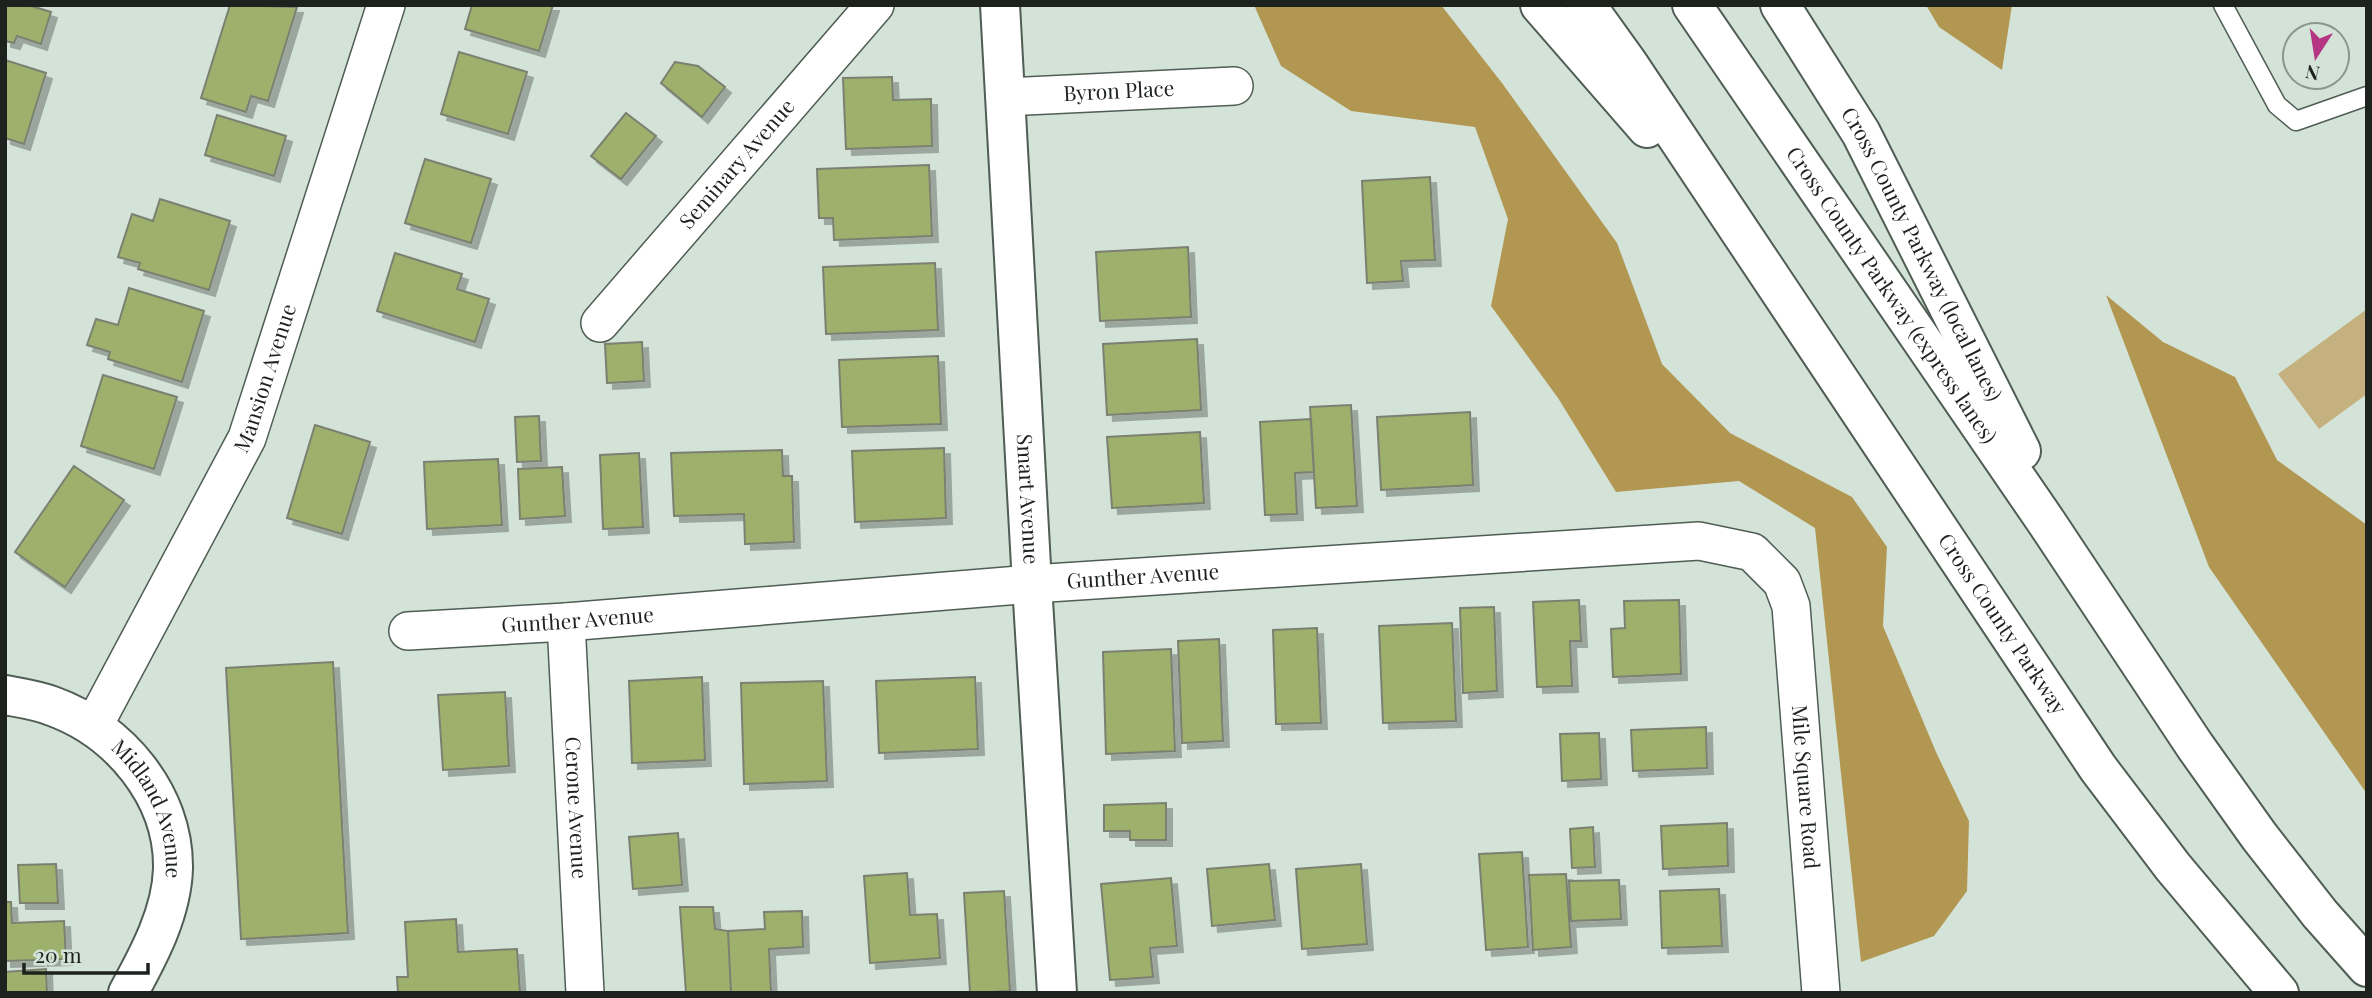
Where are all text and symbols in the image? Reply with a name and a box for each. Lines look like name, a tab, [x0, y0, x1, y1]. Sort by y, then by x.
north arrow	[2281, 21, 2351, 91]
text: N	[2303, 59, 2322, 88]
street label: Byron Place	[1063, 73, 1175, 106]
street label: Seminary Avenue	[672, 92, 800, 234]
street label: Cross County Parkway (local lanes)	[1836, 101, 2010, 405]
street label: Cross County Parkway (express lanes)	[1781, 140, 2004, 448]
street label: Mansion Avenue	[226, 300, 301, 457]
street label: Smart Avenue	[1012, 433, 1047, 565]
street label: Cross County Parkway	[1933, 527, 2075, 720]
street label: Gunther Avenue	[1066, 556, 1220, 594]
street label: Gunther Avenue	[501, 599, 655, 638]
street label: Mile Square Road	[1787, 704, 1827, 870]
street label: Midland Avenue	[107, 732, 189, 879]
street label: Cerone Avenue	[560, 736, 595, 880]
scale bar	[24, 932, 149, 976]
text: 20 m	[35, 940, 82, 968]

